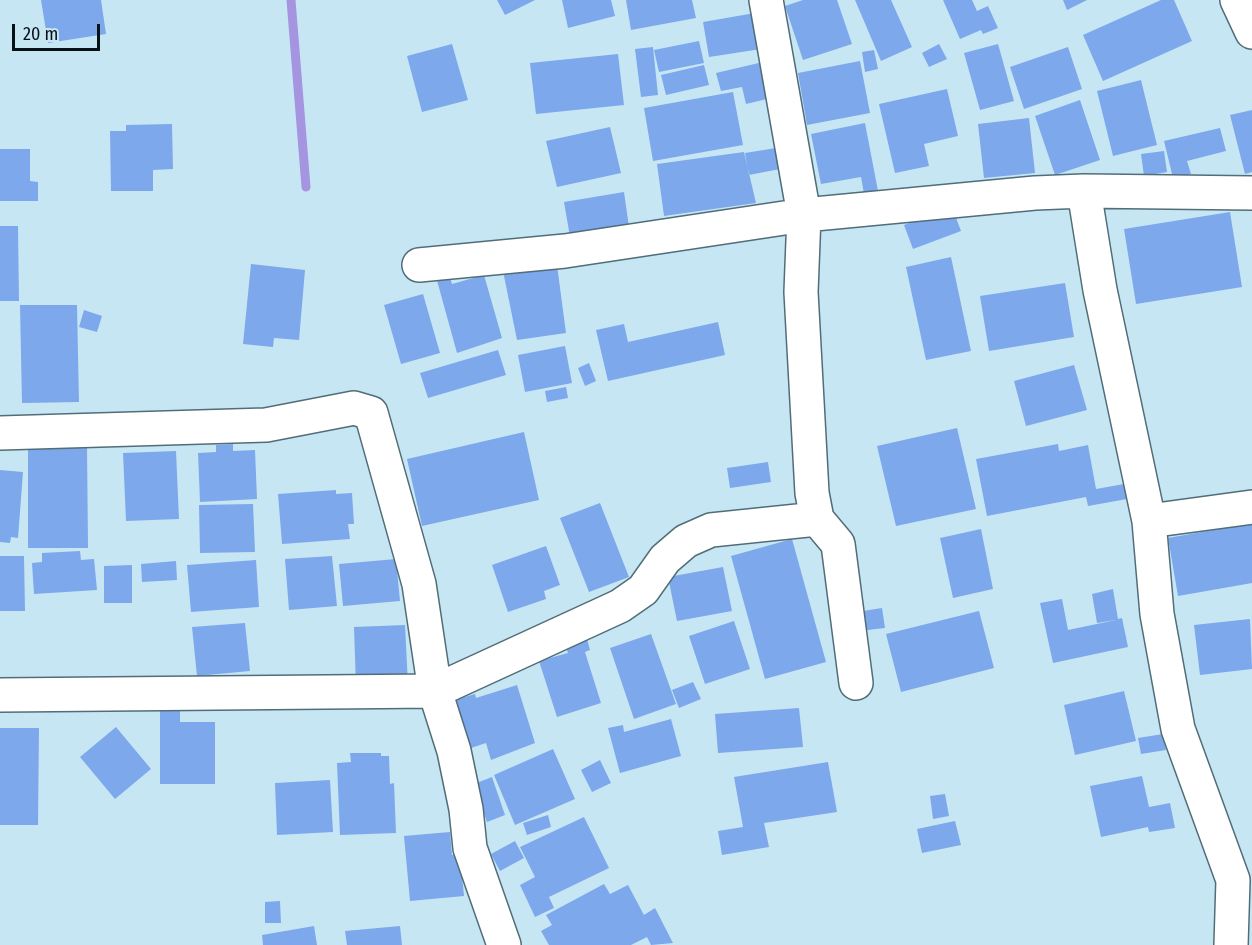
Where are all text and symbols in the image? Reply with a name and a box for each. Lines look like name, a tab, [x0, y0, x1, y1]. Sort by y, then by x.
scale bar	[15, 12, 104, 50]
text: 20 m	[23, 23, 58, 45]

